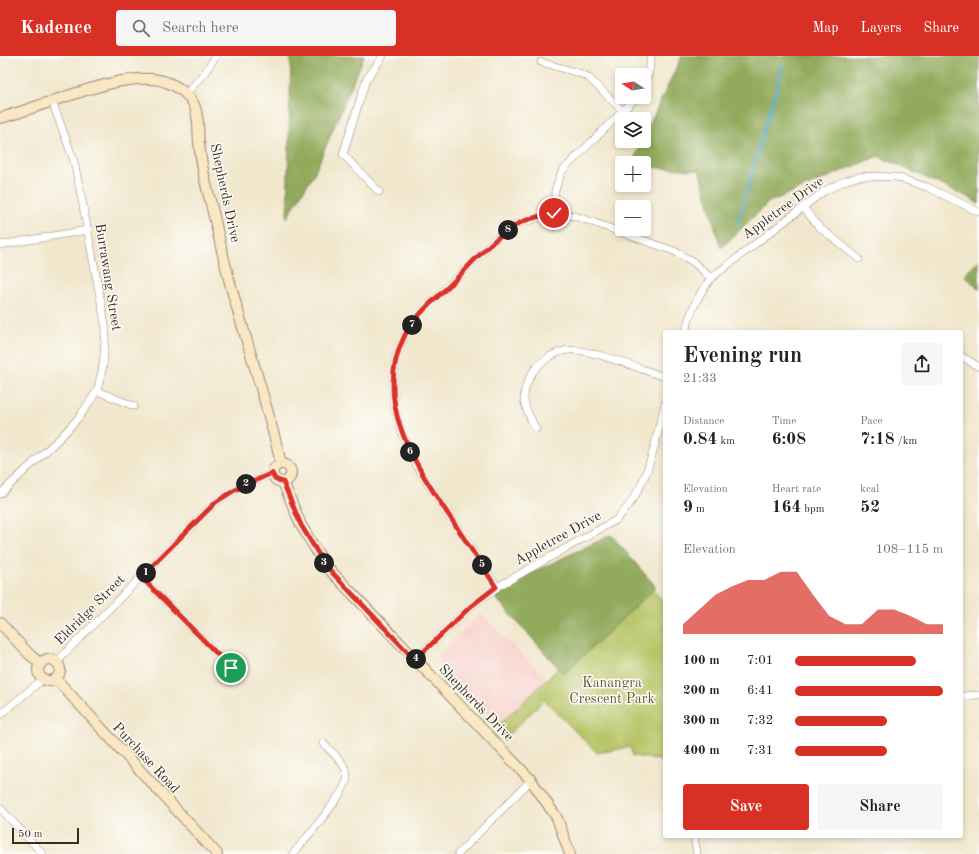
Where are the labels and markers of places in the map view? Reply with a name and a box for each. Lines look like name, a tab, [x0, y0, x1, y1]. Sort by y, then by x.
pin	[537, 196, 571, 230]
pin: 8	[498, 220, 518, 240]
pin: 7	[402, 315, 422, 335]
pin: 6	[400, 442, 420, 462]
pin: 2	[236, 474, 256, 494]
pin: 3	[314, 553, 334, 573]
pin: 5	[472, 555, 492, 575]
pin: 1	[136, 563, 156, 583]
pin: 4	[406, 649, 426, 669]
pin	[214, 651, 248, 685]

